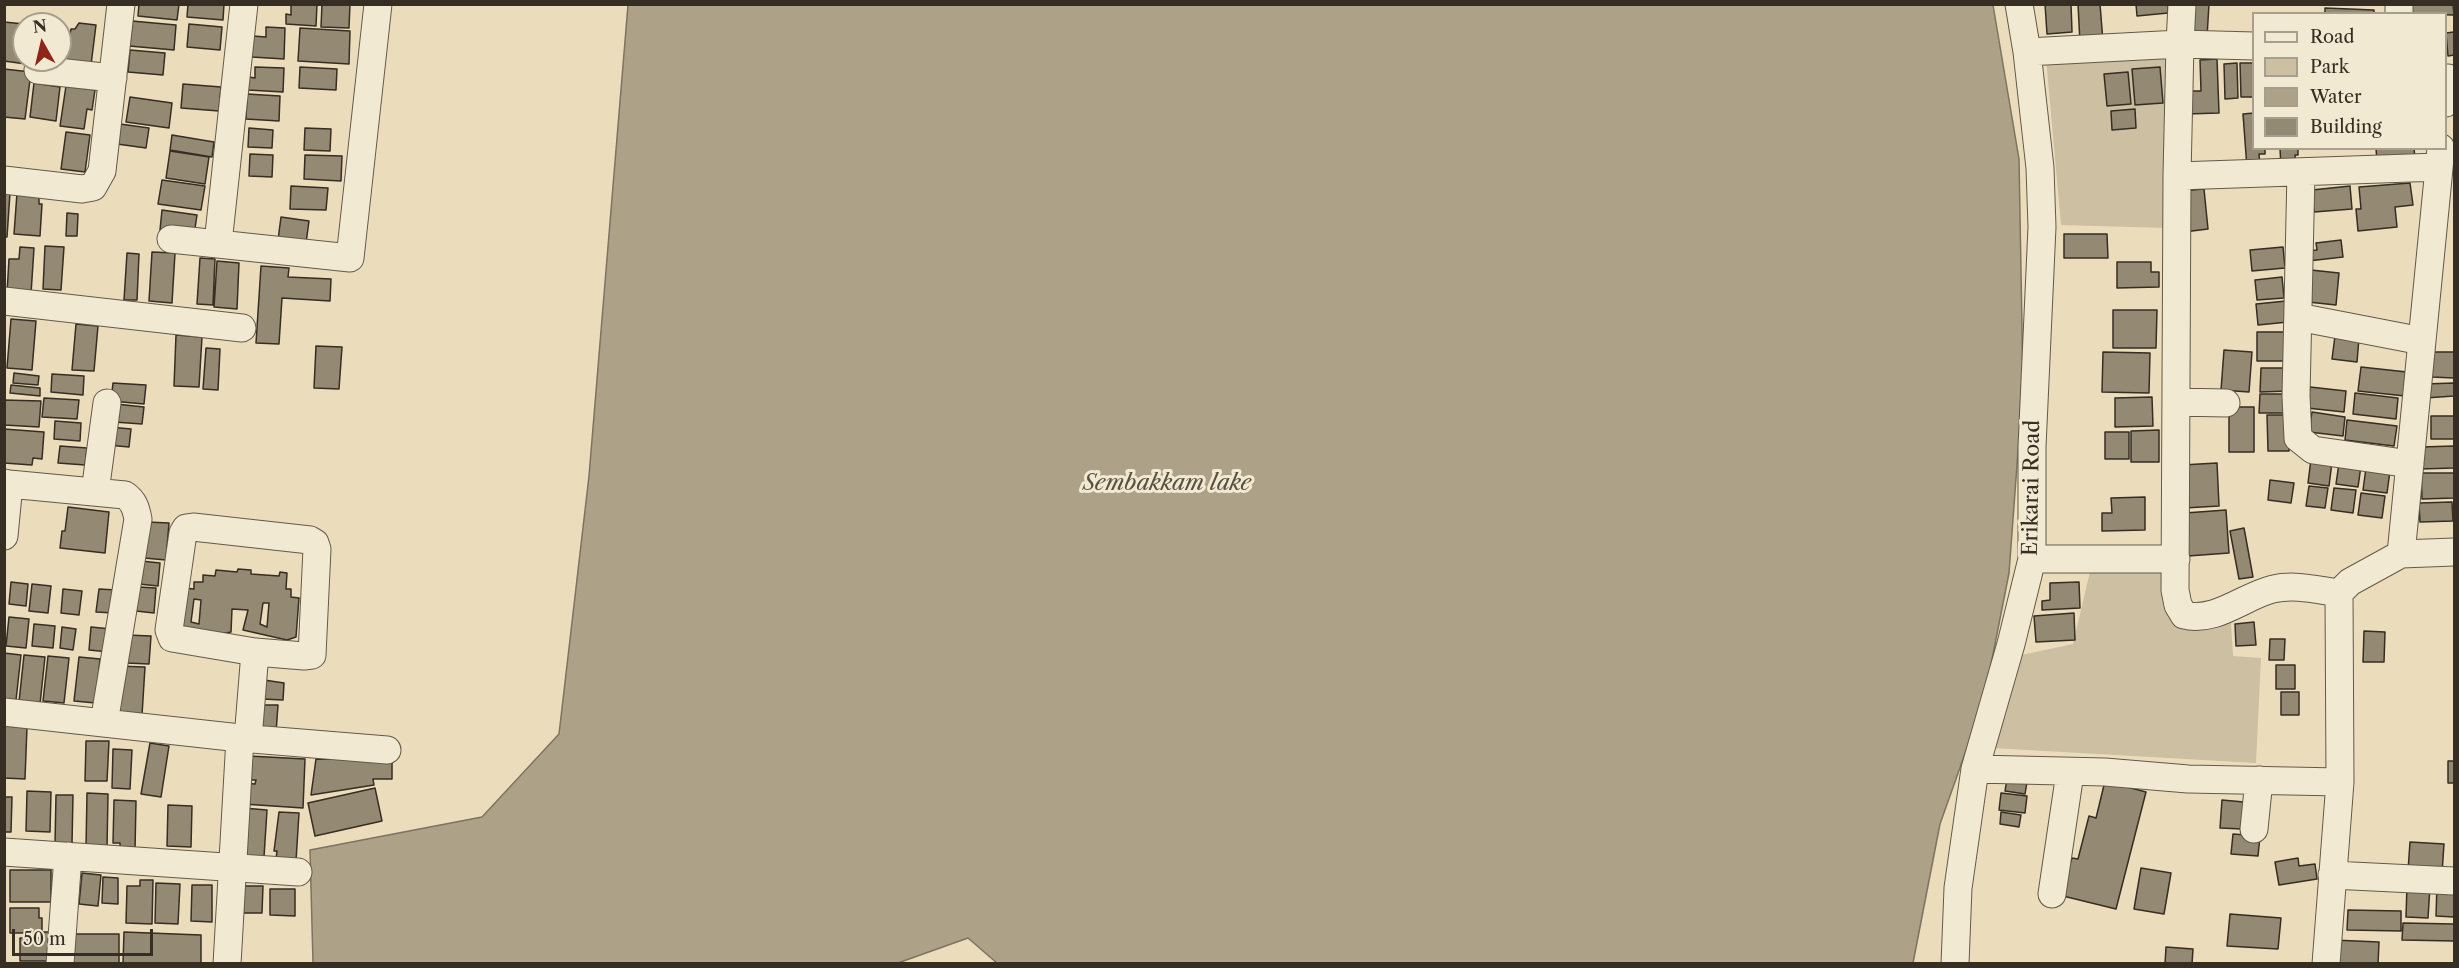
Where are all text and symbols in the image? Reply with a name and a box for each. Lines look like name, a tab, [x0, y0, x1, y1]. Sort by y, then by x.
north arrow	[12, 12, 72, 72]
legend	[2252, 12, 2447, 150]
text: N	[31, 15, 48, 37]
text: Road	[2310, 26, 2355, 48]
text: Park	[2310, 56, 2349, 78]
text: Water	[2310, 86, 2362, 108]
text: Building	[2310, 116, 2382, 138]
street label: Erikarai Road	[2018, 420, 2046, 556]
water label: Sembakkam lake	[1083, 471, 1251, 497]
scale bar	[15, 917, 156, 955]
text: 50 m	[23, 928, 66, 950]

